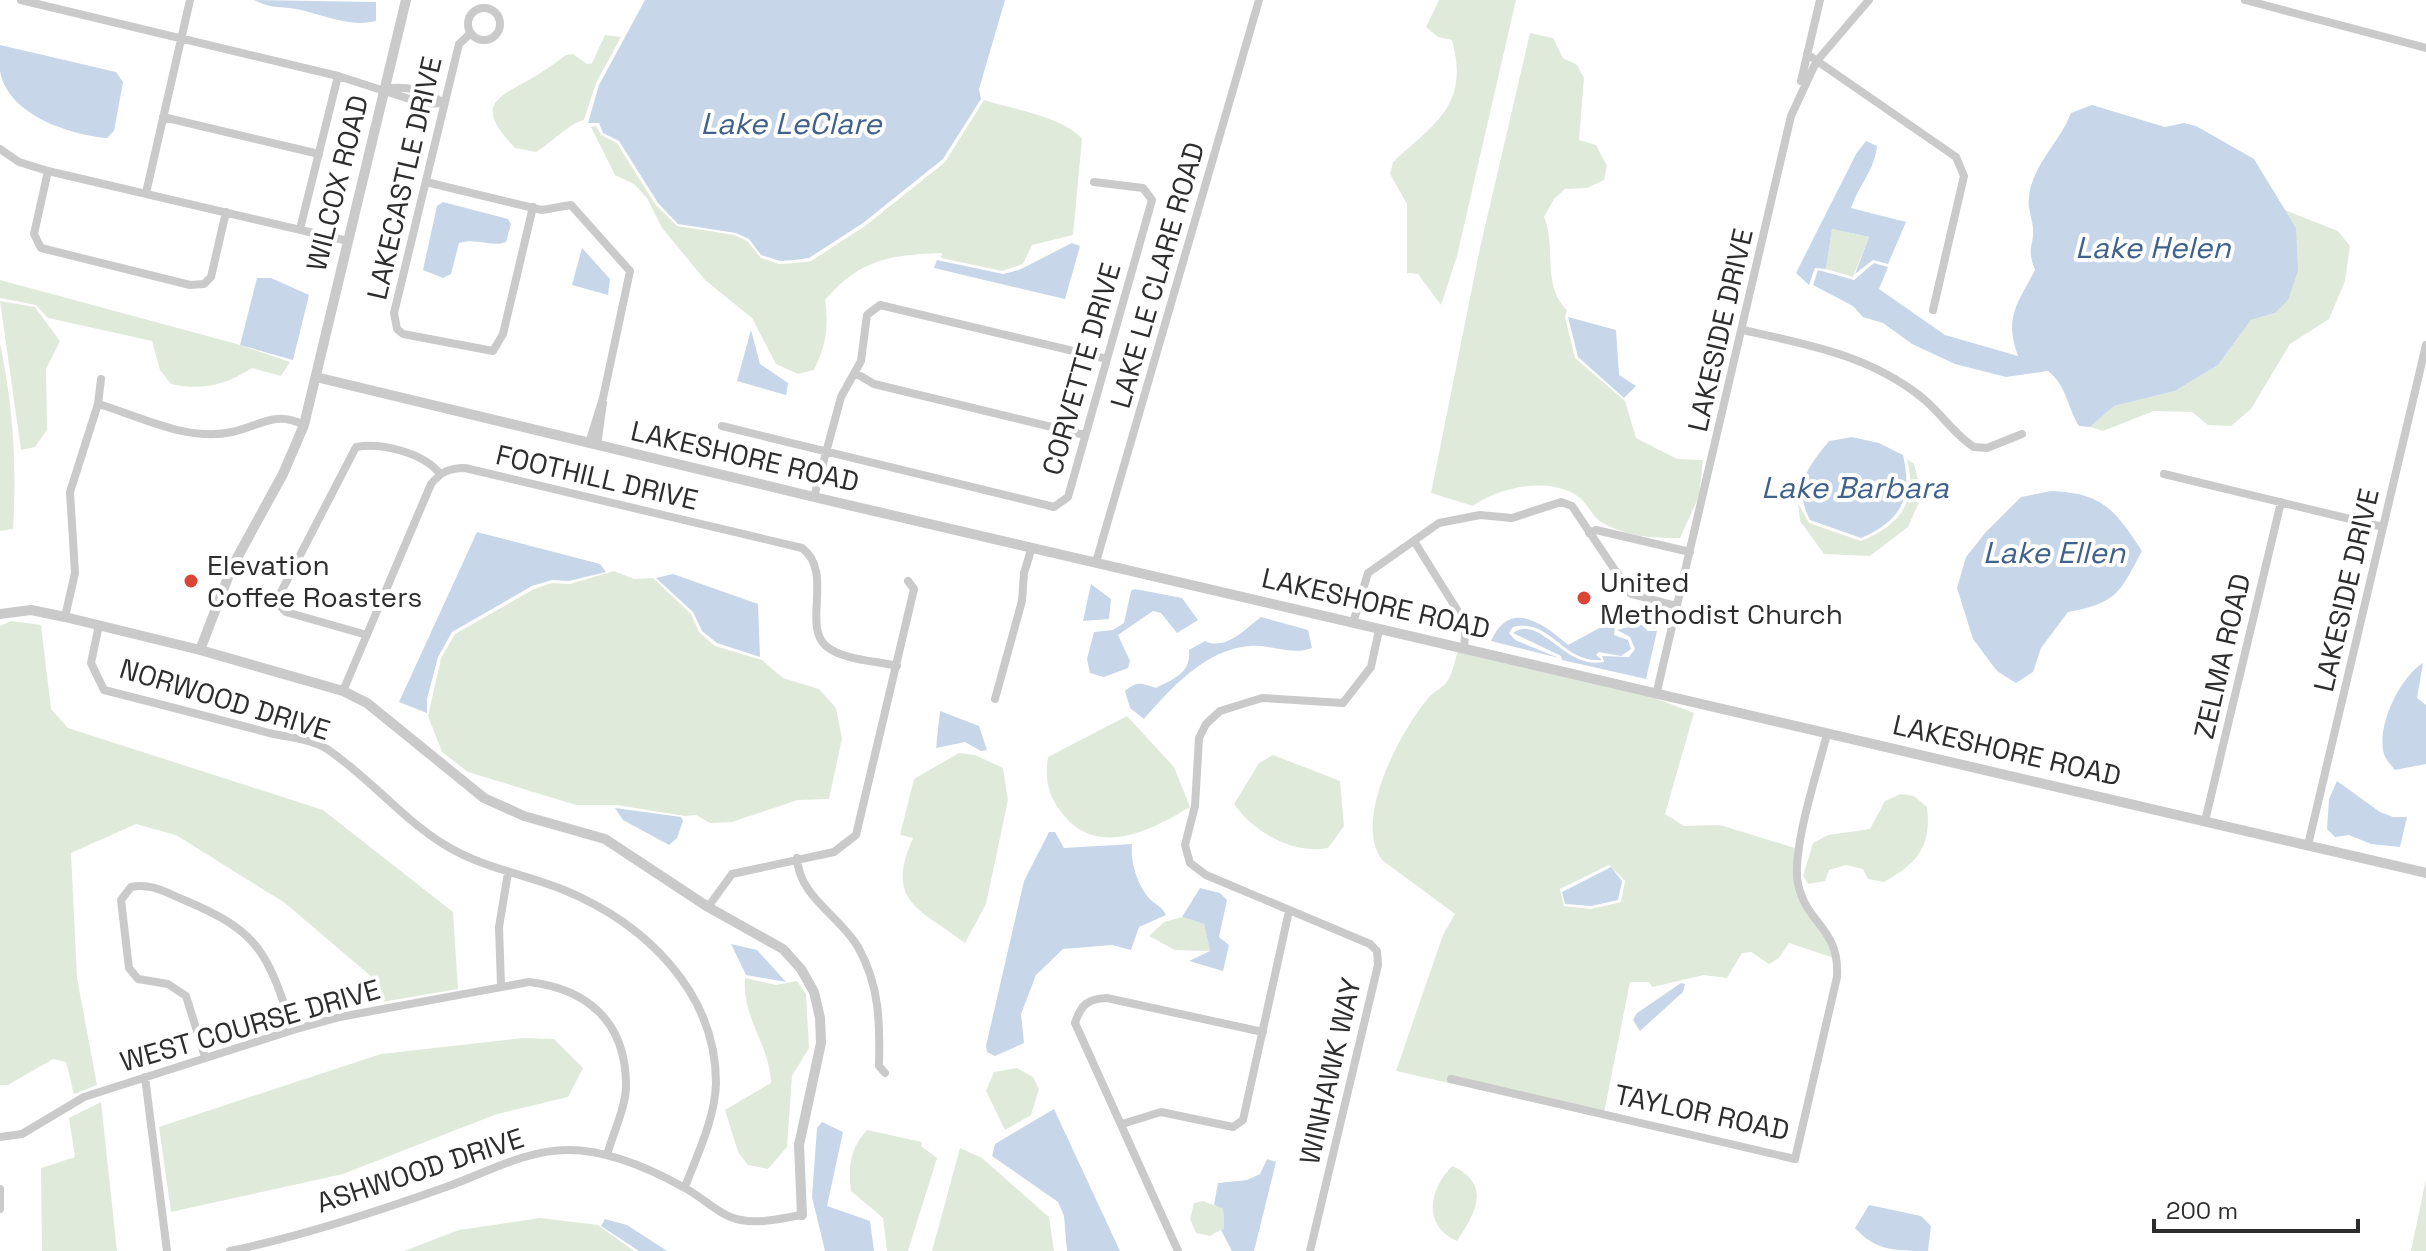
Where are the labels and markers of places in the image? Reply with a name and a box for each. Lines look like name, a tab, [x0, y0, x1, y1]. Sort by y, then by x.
place label: Elevation Coffee Roasters	[207, 547, 422, 615]
place label: United Methodist Church	[1600, 564, 1843, 632]
marker: Elevation Coffee Roasters	[182, 572, 200, 590]
marker: United Methodist Church	[1575, 589, 1593, 607]

